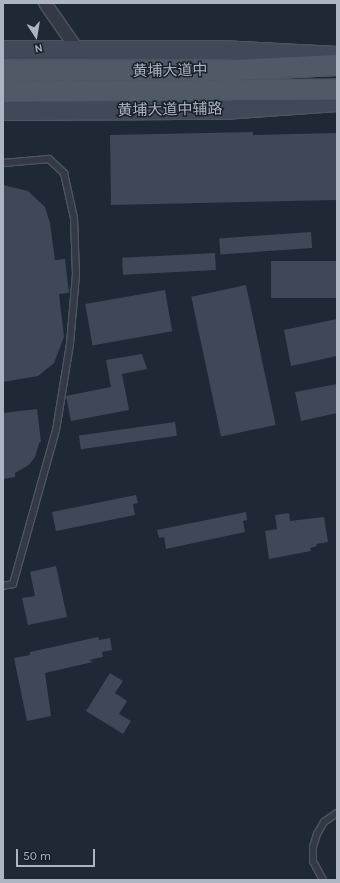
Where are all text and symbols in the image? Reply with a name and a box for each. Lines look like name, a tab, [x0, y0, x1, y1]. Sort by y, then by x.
north arrow	[16, 16, 56, 56]
text: N	[33, 41, 44, 55]
street label: 黄埔大道中	[132, 61, 208, 81]
street label: 黄埔大道中辅路	[117, 100, 223, 120]
scale bar	[18, 841, 97, 867]
text: 50 m	[23, 849, 51, 863]

